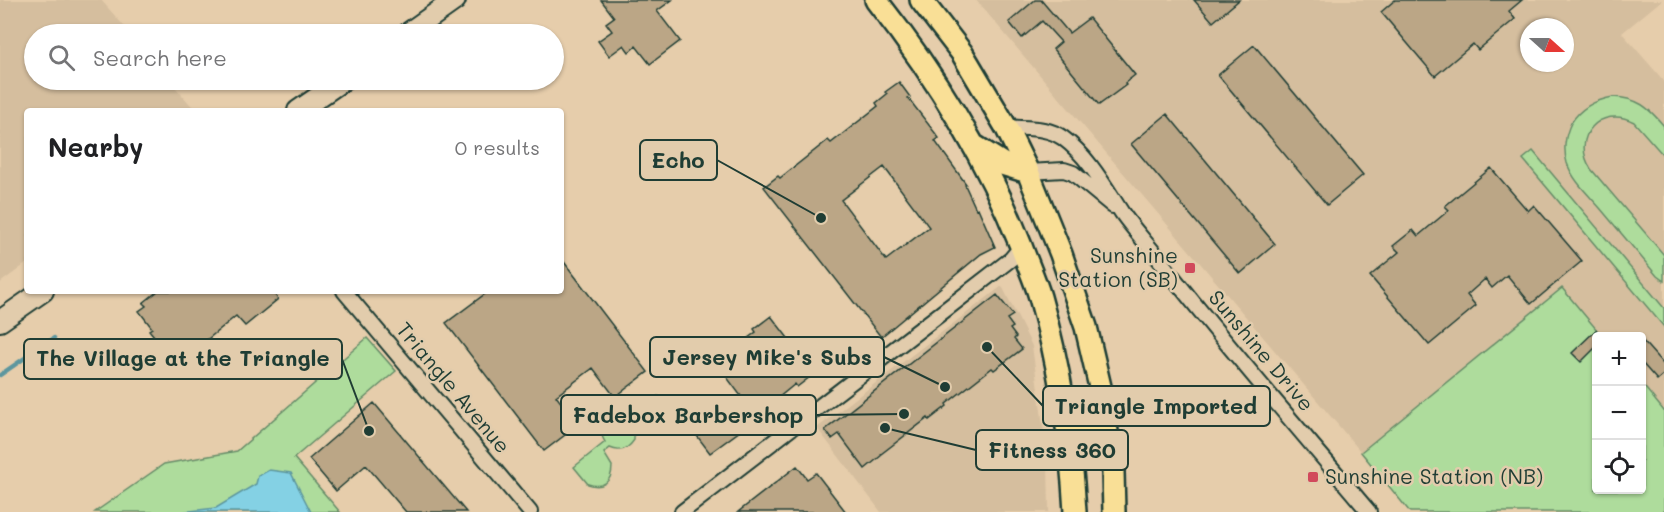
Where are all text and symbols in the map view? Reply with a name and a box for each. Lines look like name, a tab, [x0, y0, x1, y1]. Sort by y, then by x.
north arrow	[1520, 18, 1574, 72]
search box	[24, 24, 564, 90]
icon: search	[45, 41, 78, 74]
text: Search here	[93, 43, 227, 72]
text: Nearby	[48, 130, 143, 164]
text: 0 results	[455, 134, 540, 160]
callout: Echo	[640, 140, 717, 180]
text: Echo	[651, 145, 705, 174]
place label: Sunshine Station (SB)	[1058, 241, 1178, 292]
marker: Sunshine Station (SB)	[1183, 261, 1197, 275]
street label: Sunshine Drive	[1204, 284, 1321, 416]
street label: Triangle Avenue	[391, 316, 517, 458]
map controls	[1592, 332, 1646, 494]
button: +	[1592, 332, 1646, 386]
callout: Jersey Mike's Subs	[650, 337, 884, 377]
callout: The Village at the Triangle	[24, 339, 342, 379]
text: Jersey Mike's Subs	[662, 342, 872, 371]
text: The Village at the Triangle	[36, 343, 330, 372]
callout: Triangle Imported	[1043, 386, 1270, 426]
button: −	[1592, 386, 1646, 440]
text: Triangle Imported	[1055, 391, 1257, 420]
callout: Fadebox Barbershop	[561, 395, 816, 435]
text: Fadebox Barbershop	[573, 400, 803, 429]
callout: Fitness 360	[976, 430, 1128, 470]
text: Fitness 360	[988, 435, 1116, 464]
button: locate	[1592, 440, 1646, 494]
place label: Sunshine Station (NB)	[1325, 462, 1543, 489]
marker: Sunshine Station (NB)	[1306, 470, 1320, 484]

